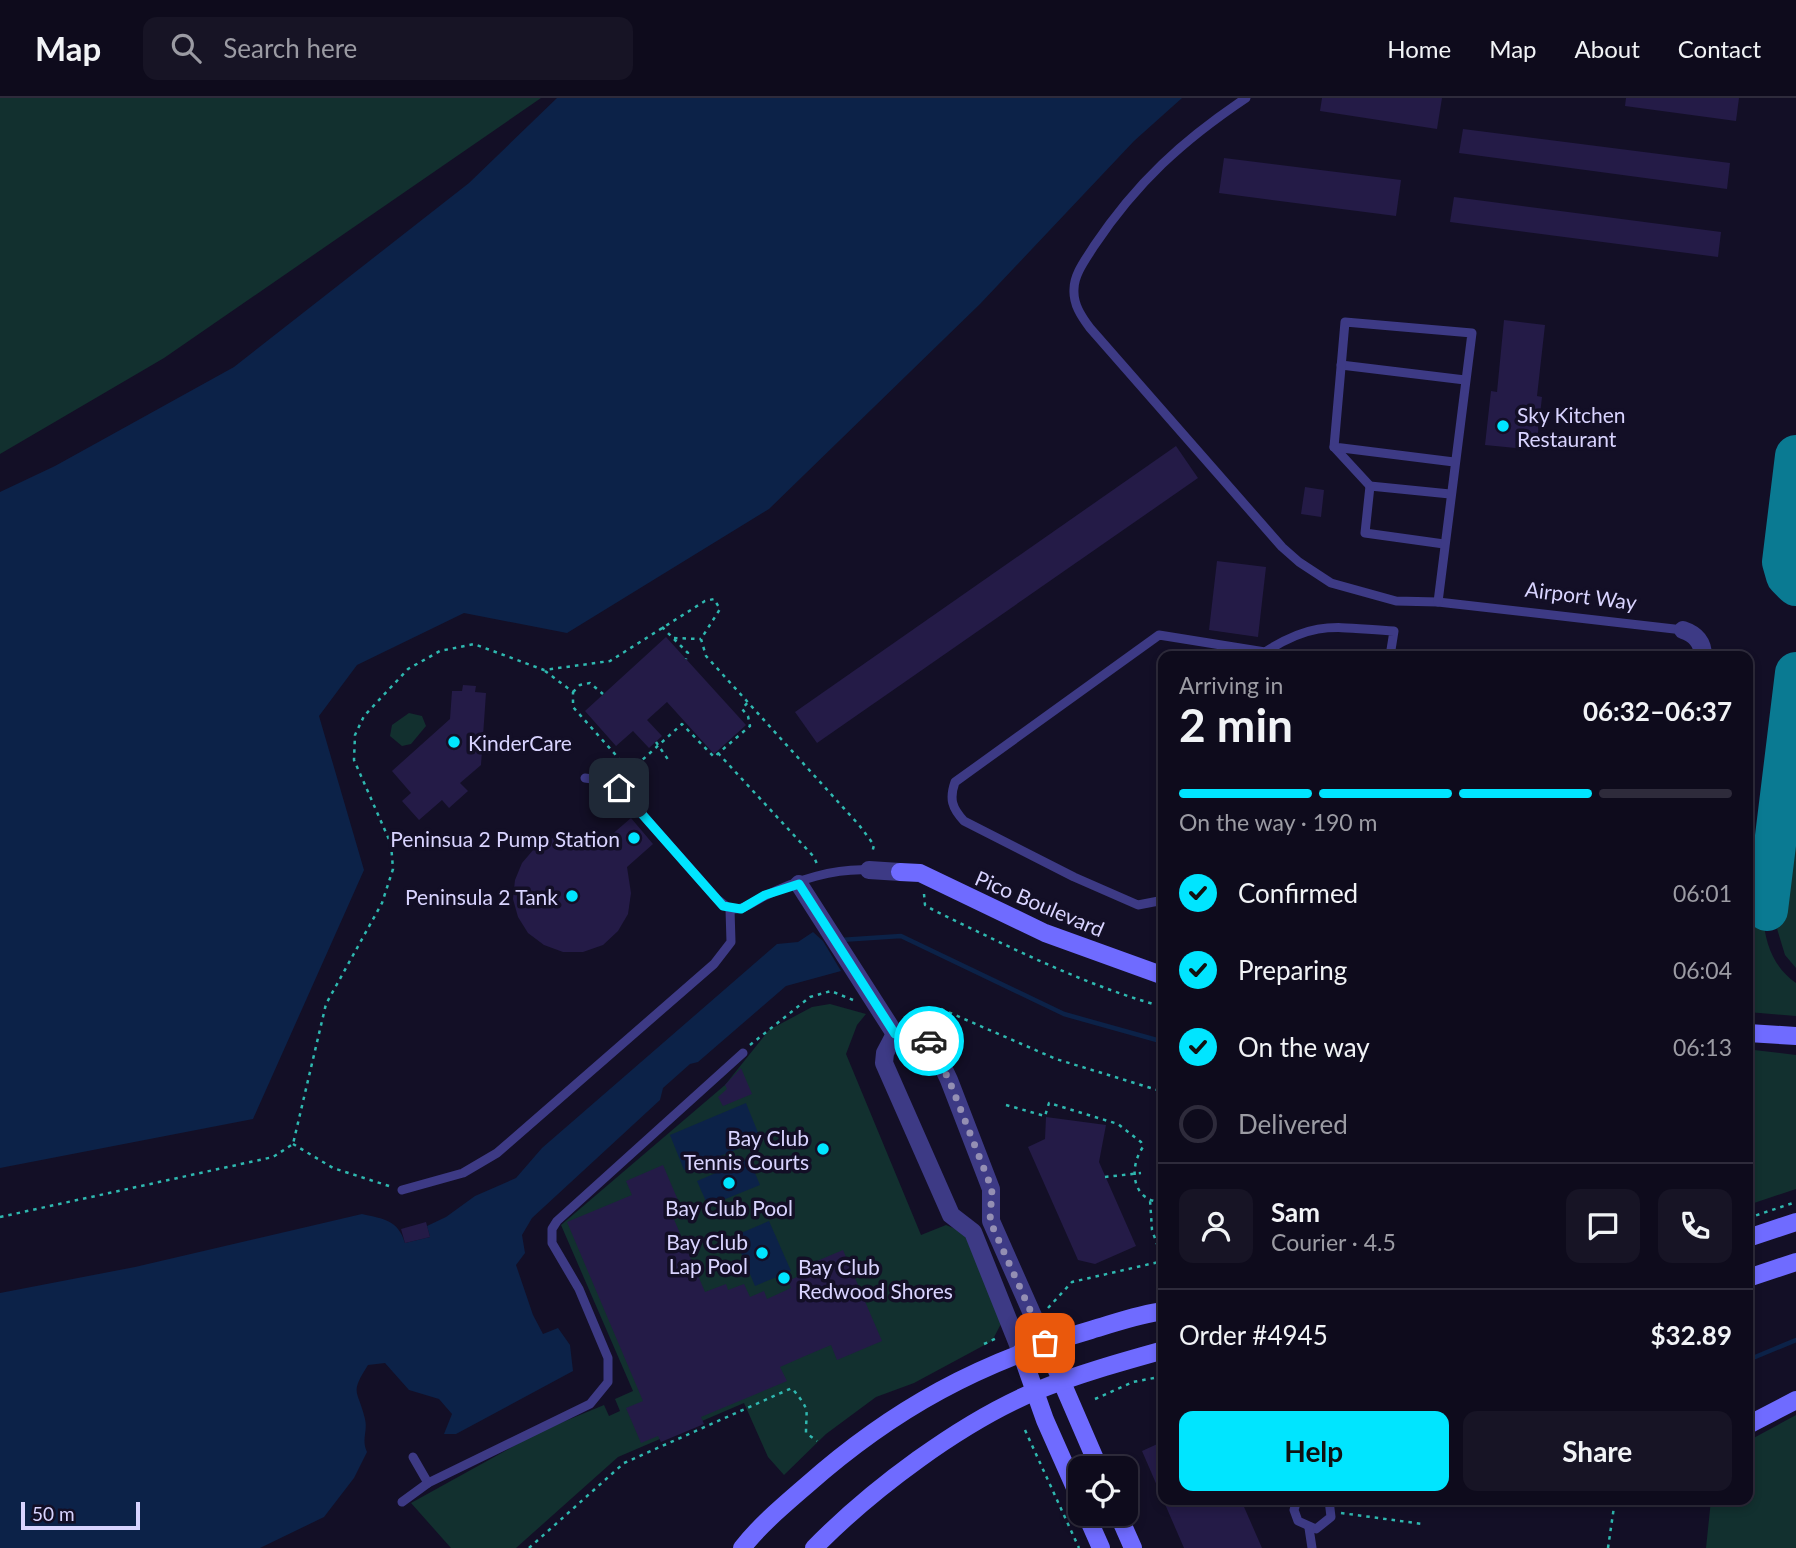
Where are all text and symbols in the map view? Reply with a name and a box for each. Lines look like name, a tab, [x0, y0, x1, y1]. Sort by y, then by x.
search box	[143, 17, 633, 80]
text: Map	[35, 28, 101, 68]
icon: search	[167, 29, 205, 67]
text: Search here	[223, 32, 357, 64]
text: Home	[1387, 34, 1451, 63]
text: Map	[1489, 34, 1537, 63]
text: About	[1575, 34, 1640, 63]
text: Contact	[1678, 34, 1761, 63]
place label: Sky Kitchen Restaurant	[1517, 402, 1626, 451]
marker: Sky Kitchen Restaurant	[1495, 418, 1511, 434]
street label: Airport Way	[1524, 576, 1638, 614]
text: Arriving in	[1179, 671, 1283, 699]
text: 06:32–06:37	[1583, 695, 1732, 727]
text: 2 min	[1179, 697, 1293, 752]
place label: KinderCare	[468, 730, 572, 755]
marker: KinderCare	[446, 734, 462, 750]
pin	[589, 758, 649, 818]
icon: home	[600, 769, 638, 807]
text: On the way · 190 m	[1179, 808, 1378, 836]
place label: Peninsua 2 Pump Station	[390, 826, 620, 851]
marker: Peninsua 2 Pump Station	[626, 830, 642, 846]
street label: Pico Boulevard	[972, 865, 1108, 941]
icon: check	[1179, 874, 1217, 912]
text: Confirmed	[1238, 877, 1358, 909]
text: 06:01	[1673, 879, 1732, 907]
place label: Peninsula 2 Tank	[405, 884, 558, 909]
marker: Peninsula 2 Tank	[564, 888, 580, 904]
icon: check	[1179, 951, 1217, 989]
text: Preparing	[1238, 954, 1347, 986]
text: 06:04	[1673, 956, 1732, 984]
courier	[894, 1006, 964, 1076]
icon: car	[910, 1022, 948, 1060]
icon: check	[1179, 1028, 1217, 1066]
text: On the way	[1238, 1031, 1370, 1063]
text: 06:13	[1673, 1033, 1732, 1061]
text: Delivered	[1238, 1108, 1348, 1140]
place label: Bay Club Tennis Courts	[683, 1125, 809, 1174]
marker: Bay Club Tennis Courts	[815, 1141, 831, 1157]
marker: Bay Club Pool	[721, 1175, 737, 1191]
button: person	[1179, 1189, 1253, 1263]
button: chat	[1566, 1189, 1640, 1263]
button: phone	[1658, 1189, 1732, 1263]
place label: Bay Club Pool	[665, 1195, 793, 1220]
text: Sam	[1271, 1196, 1320, 1228]
text: Courier · 4.5	[1271, 1228, 1396, 1256]
place label: Bay Club Lap Pool	[666, 1229, 748, 1278]
marker: Bay Club Lap Pool	[754, 1245, 770, 1261]
place label: Bay Club Redwood Shores	[798, 1254, 953, 1303]
marker: Bay Club Redwood Shores	[776, 1270, 792, 1286]
pin	[1015, 1313, 1075, 1373]
text: Order #4945	[1179, 1319, 1328, 1351]
text: $32.89	[1650, 1319, 1732, 1351]
icon: bag	[1026, 1324, 1064, 1362]
button: Help	[1179, 1411, 1449, 1491]
button: Share	[1463, 1411, 1732, 1491]
map controls	[1068, 1456, 1138, 1526]
button: locate	[1068, 1456, 1138, 1526]
scale bar	[21, 1499, 140, 1531]
text: 50 m	[32, 1502, 75, 1525]

